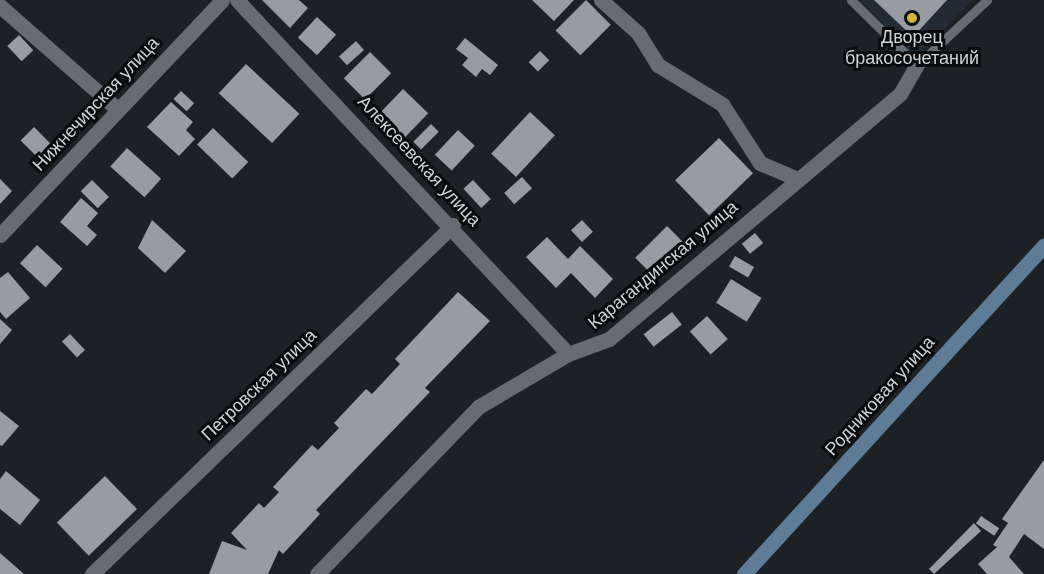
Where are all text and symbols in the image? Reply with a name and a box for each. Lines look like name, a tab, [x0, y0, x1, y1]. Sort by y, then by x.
marker: Дворец бракосочетаний	[905, 11, 919, 25]
place label: Дворец бракосочетаний	[845, 27, 979, 70]
street label: Нижнечирская улица	[28, 32, 164, 176]
street label: Алексеевская улица	[353, 91, 485, 231]
street label: Карагандинская улица	[584, 196, 742, 334]
street label: Петровская улица	[197, 325, 321, 445]
street label: Родниковая улица	[821, 332, 939, 460]

